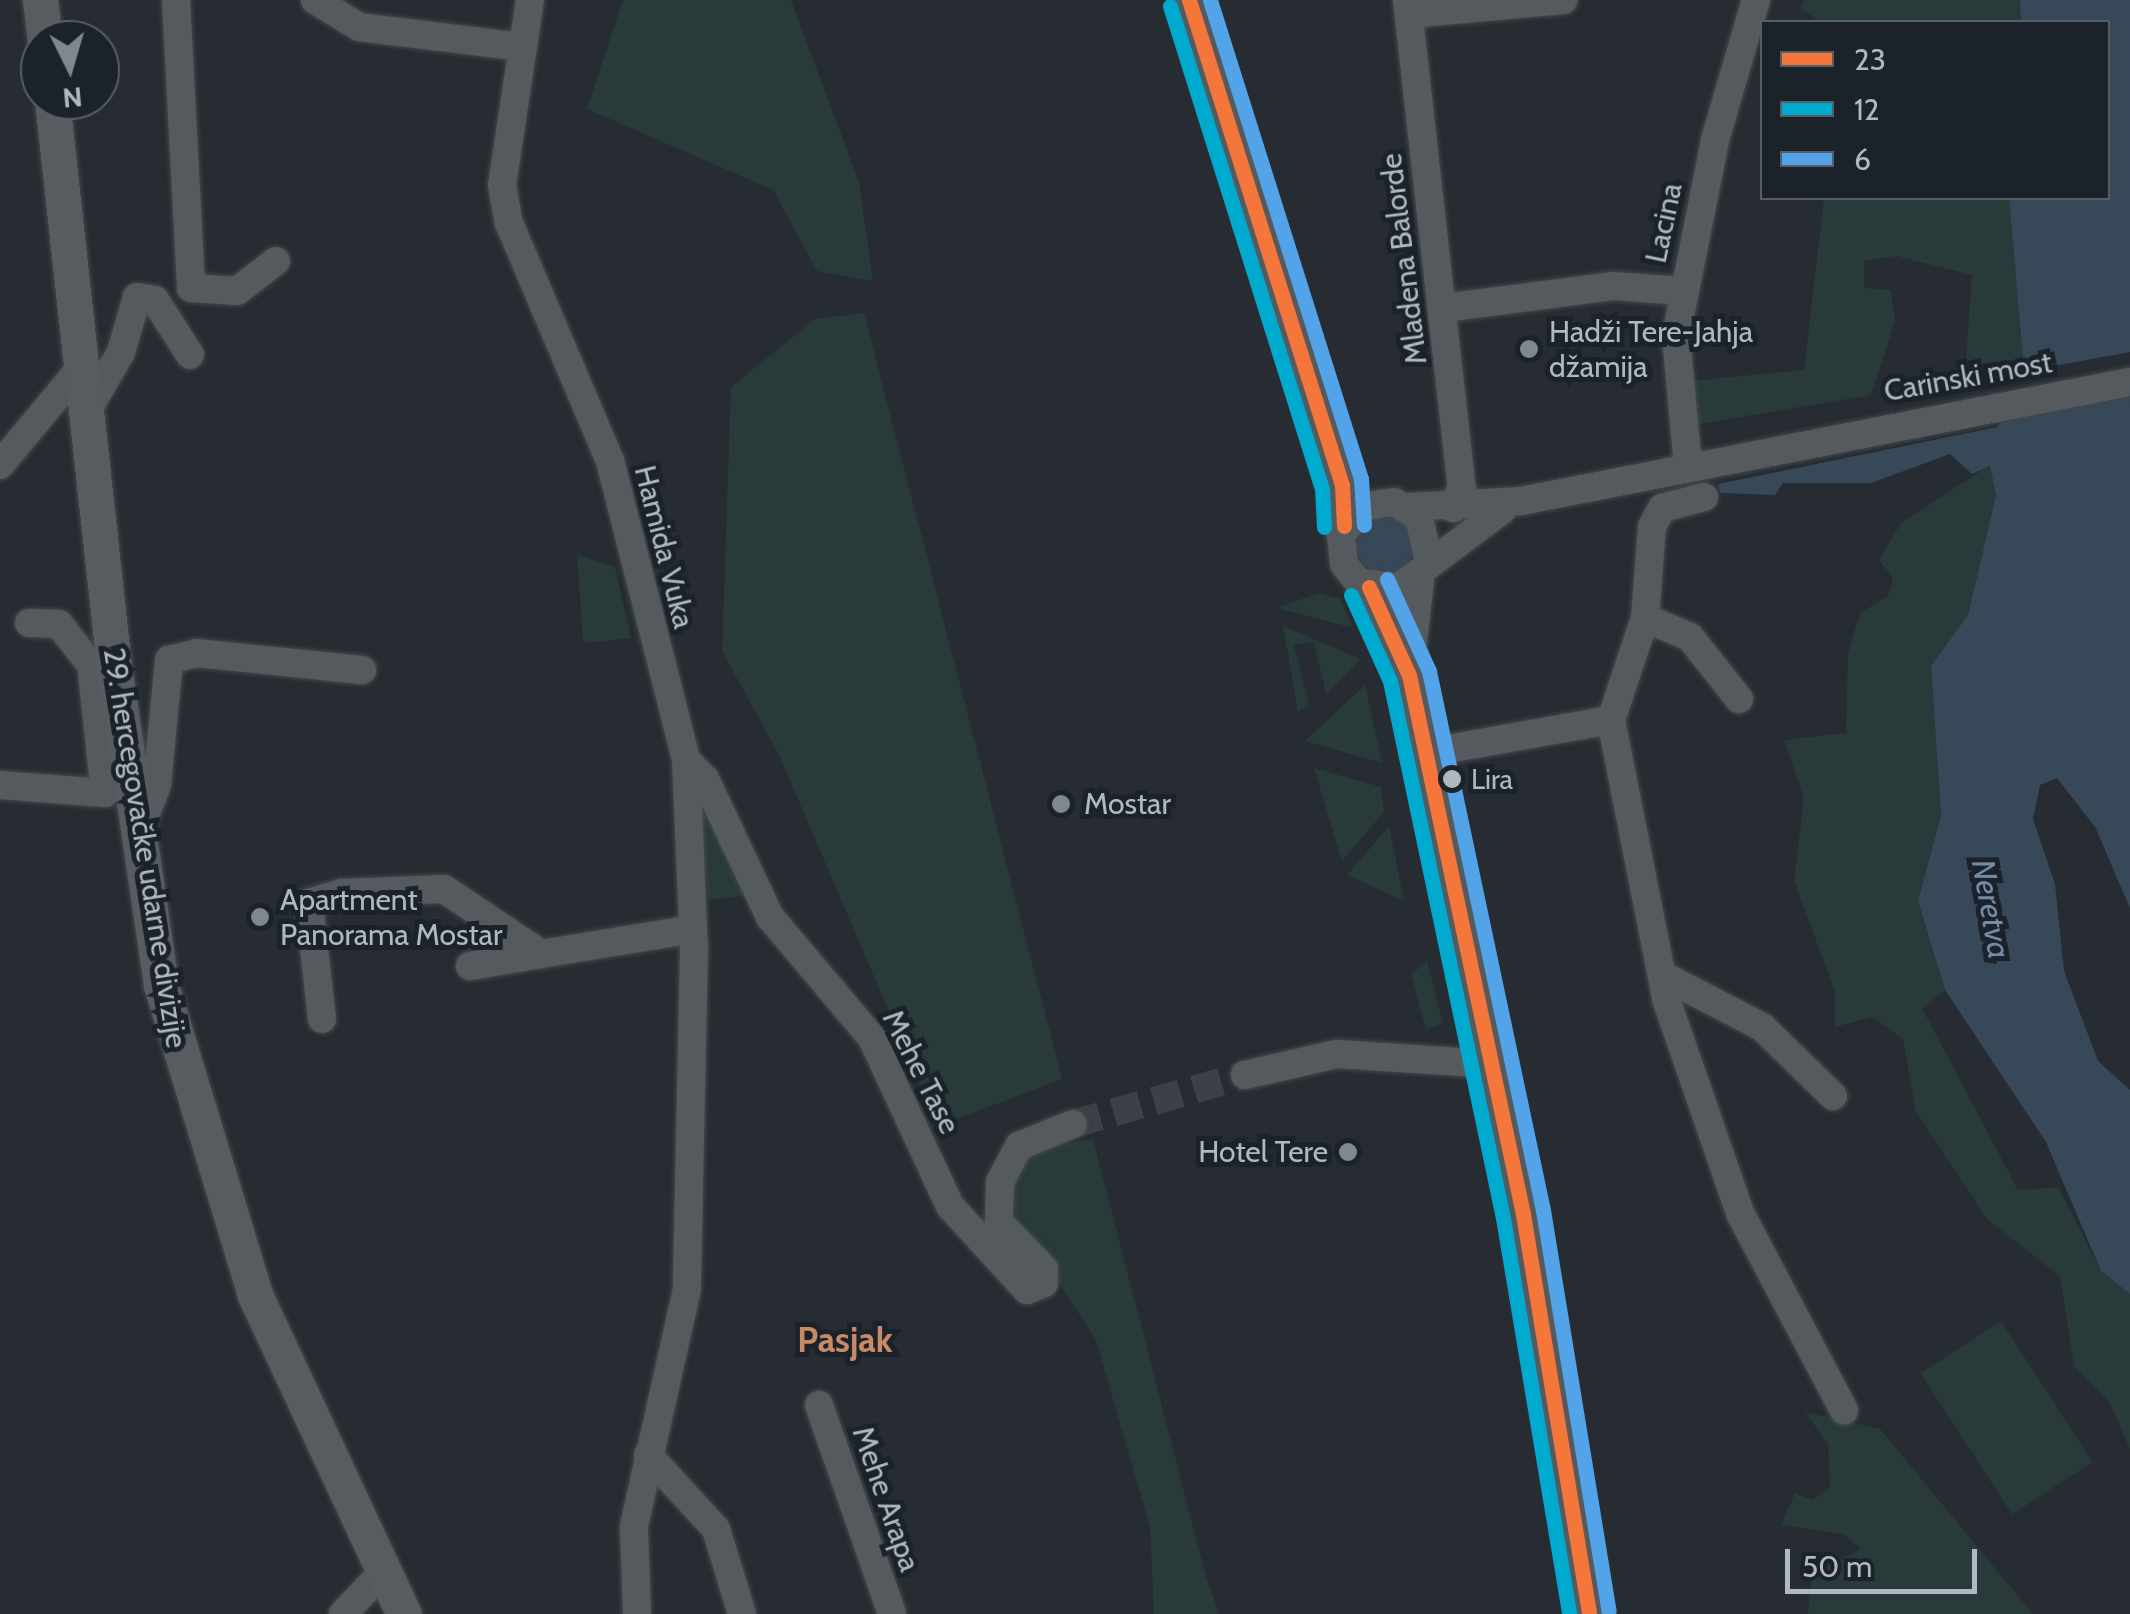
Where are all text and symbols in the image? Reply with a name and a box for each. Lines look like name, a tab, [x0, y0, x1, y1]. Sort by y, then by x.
north arrow	[20, 20, 120, 120]
legend	[1760, 20, 2110, 200]
text: 23	[1854, 41, 1886, 78]
text: N	[61, 80, 84, 116]
text: 12	[1854, 91, 1880, 128]
text: 6	[1854, 141, 1871, 178]
street label: Mladena Balorde	[1373, 151, 1435, 367]
street label: Lacina	[1638, 180, 1690, 266]
place label: Hadži Tere-Jahja džamija	[1549, 314, 1753, 384]
marker: Hadži Tere-Jahja džamija	[1518, 338, 1540, 360]
street label: Carinski most	[1881, 345, 2055, 409]
street label: Hamida Vuka	[626, 462, 702, 632]
street label: 29. hercegovačke udarne divizije	[96, 645, 194, 1051]
place label: Lira	[1471, 762, 1513, 796]
marker: Lira	[1442, 769, 1462, 789]
place label: Mostar	[1084, 786, 1171, 822]
marker: Mostar	[1048, 791, 1074, 817]
water label: Neretva	[1963, 856, 2019, 962]
place label: Apartment Panorama Mostar	[280, 882, 502, 952]
marker: Apartment Panorama Mostar	[249, 906, 271, 928]
street label: Mehe Tase	[875, 1004, 967, 1140]
place label: Hotel Tere	[1198, 1134, 1328, 1170]
marker: Hotel Tere	[1337, 1141, 1359, 1163]
district label: Pasjak	[797, 1319, 893, 1361]
street label: Mehe Arapa	[844, 1422, 928, 1576]
scale bar	[1790, 1529, 1982, 1591]
text: 50 m	[1802, 1548, 1872, 1585]

